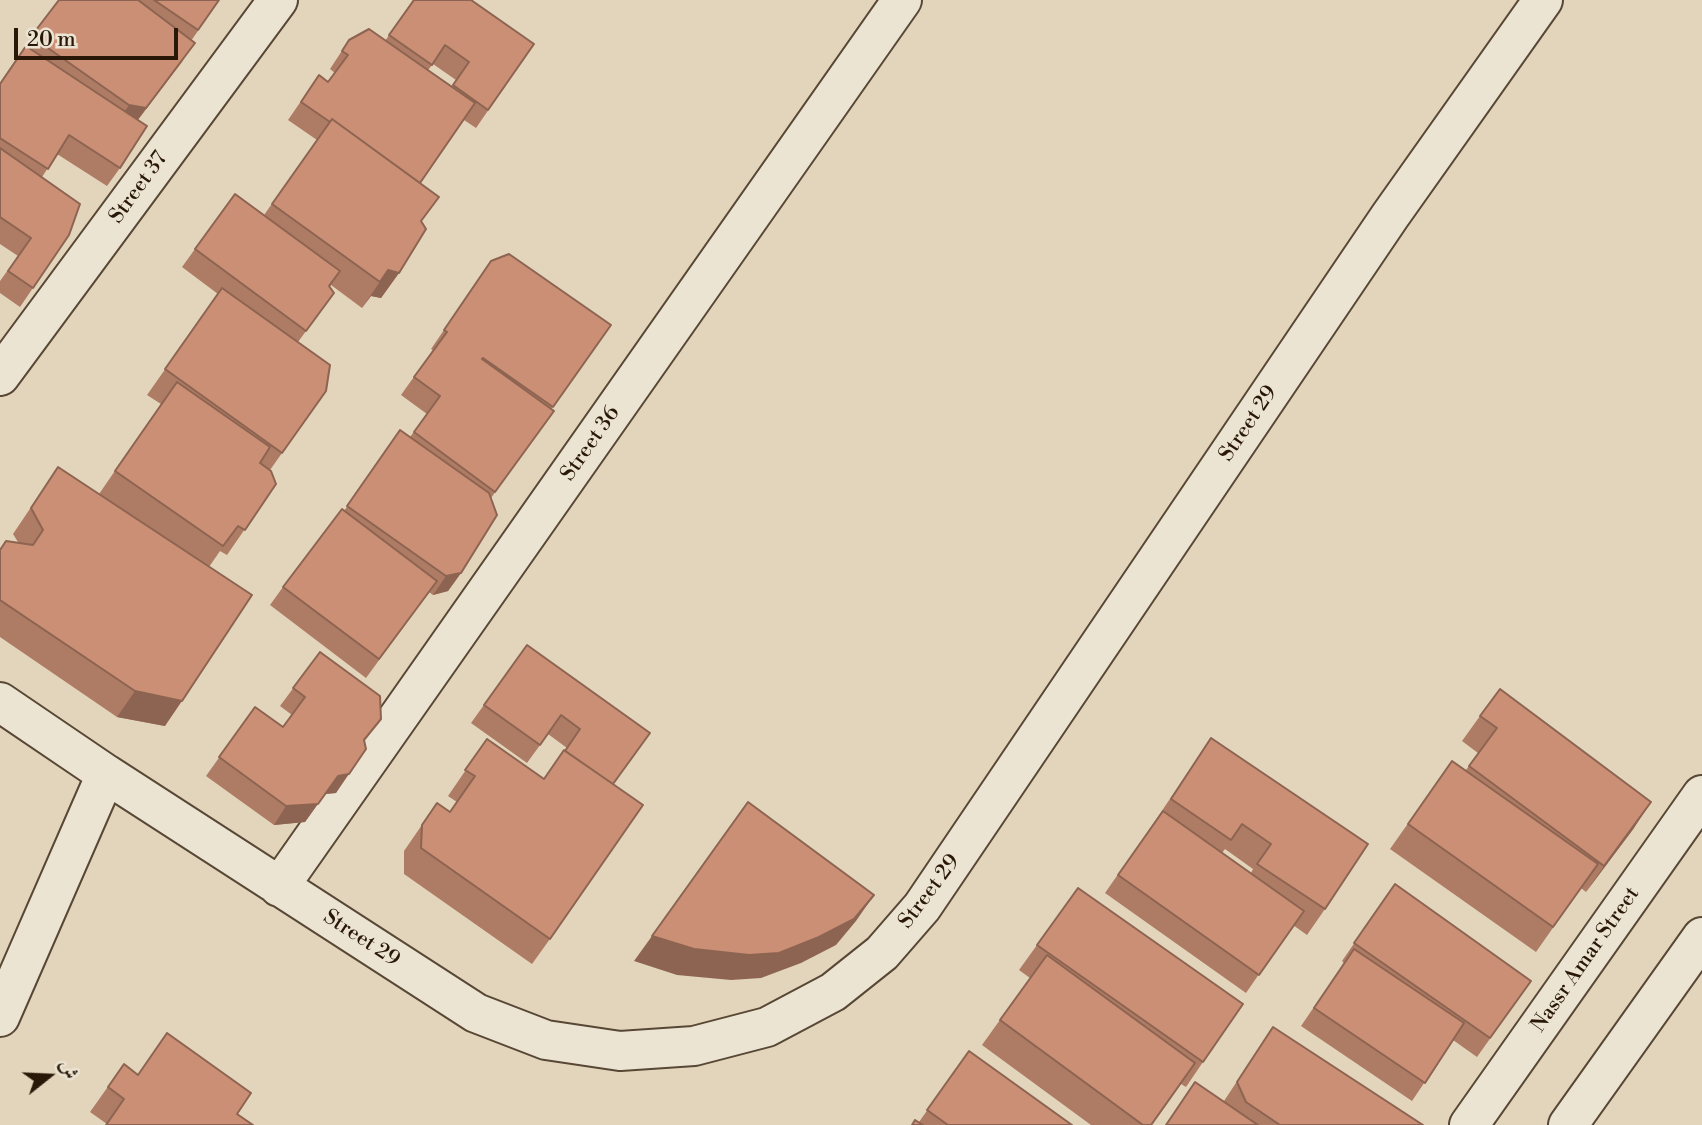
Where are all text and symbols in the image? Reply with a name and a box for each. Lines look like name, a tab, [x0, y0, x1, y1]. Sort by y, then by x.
scale bar	[18, 14, 182, 58]
text: 20 m	[27, 27, 76, 53]
street label: Street 37	[104, 147, 174, 229]
street label: Street 29	[1214, 381, 1284, 467]
street label: Street 36	[556, 402, 626, 486]
street label: Street 29	[894, 850, 966, 934]
street label: Nassr Amar Street	[1526, 883, 1646, 1037]
street label: Street 29	[318, 905, 404, 973]
north arrow	[14, 1041, 84, 1111]
text: ش	[55, 1057, 83, 1082]

